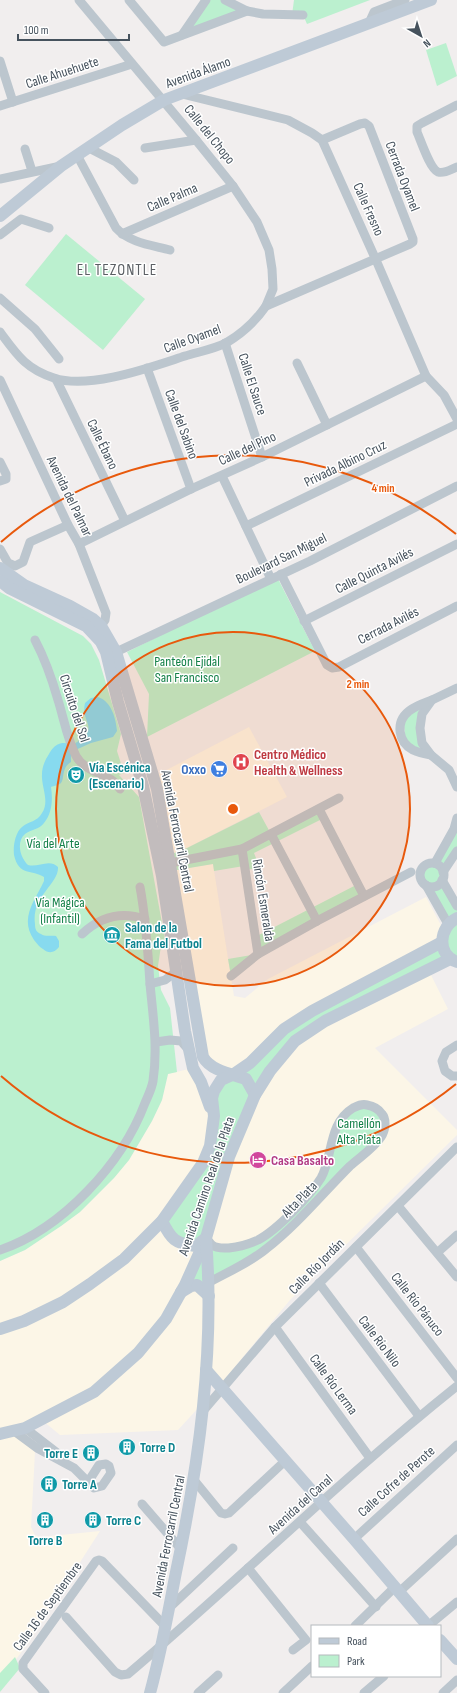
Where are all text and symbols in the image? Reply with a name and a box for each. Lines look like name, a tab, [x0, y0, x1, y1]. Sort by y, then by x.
scale bar	[18, 16, 129, 42]
north arrow	[401, 16, 441, 56]
text: 100 m	[24, 23, 49, 38]
text: N	[421, 36, 433, 50]
street label: Calle Ahuehuete	[23, 53, 101, 92]
street label: Avenida Álamo	[162, 53, 233, 92]
street label: Calle del Chopo	[181, 101, 239, 168]
street label: Cerrada Oyamel	[381, 139, 424, 214]
street label: Calle Palma	[144, 179, 200, 216]
street label: Calle Fresno	[349, 180, 388, 239]
district label: EL TEZONTLE	[77, 261, 157, 280]
street label: Calle Oyamel	[161, 320, 223, 357]
street label: Calle El Sauce	[235, 351, 270, 417]
street label: Calle del Sabino	[161, 387, 202, 462]
street label: Calle Ébano	[83, 416, 122, 472]
street label: Calle del Pino	[216, 428, 279, 469]
street label: Privada Albino Cruz	[301, 436, 389, 491]
street label: Avenida del Palmar	[42, 452, 96, 539]
text: 4 min	[371, 481, 395, 496]
street label: Boulevard San Miguel	[233, 529, 329, 588]
street label: Calle Quinta Avilés	[332, 543, 416, 597]
street label: Cerrada Avilés	[355, 603, 422, 648]
park label: Panteón Ejidal San Francisco	[154, 653, 220, 686]
street label: Circuito del Sol	[56, 672, 93, 744]
text: 2 min	[347, 677, 369, 692]
place label: Centro Médico Health & Wellness	[254, 746, 343, 779]
hospital icon: Centro Médico Health & Wellness	[231, 752, 251, 772]
place label: Vía Escénica (Escenario)	[89, 759, 151, 792]
supermarket icon: Oxxo	[209, 759, 229, 779]
place label: Oxxo	[181, 761, 206, 778]
theatre icon: Vía Escénica (Escenario)	[66, 765, 86, 785]
street label: Avenida Ferrocarril Central	[157, 768, 198, 894]
centre of rings	[226, 802, 240, 816]
park label: Vía del Arte	[26, 835, 80, 852]
street label: Rincón Esmeralda	[249, 858, 278, 942]
park label: Vía Mágica (Infantil)	[35, 894, 85, 927]
place label: Salon de la Fama del Futbol	[125, 919, 202, 952]
museum icon: Salon de la Fama del Futbol	[102, 925, 122, 945]
street label: Avenida Camino Real de la Plata	[174, 1114, 238, 1259]
park label: Camellón Alta Plata	[336, 1115, 381, 1148]
hotel icon: Casa Basalto	[248, 1150, 268, 1170]
place label: Casa Basalto	[271, 1152, 334, 1169]
street label: Alta Plata	[277, 1178, 321, 1222]
street label: Calle Río Jordán	[285, 1235, 348, 1298]
street label: Calle Río Pánuco	[387, 1269, 448, 1340]
street label: Calle Río Nilo	[355, 1312, 405, 1371]
street label: Calle Río Lerma	[306, 1351, 361, 1418]
building icon: Torre D	[117, 1437, 137, 1457]
place label: Torre D	[140, 1439, 175, 1456]
street label: Calle Cofre de Perote	[354, 1442, 438, 1520]
building icon: Torre E	[81, 1443, 101, 1463]
place label: Torre E	[44, 1445, 78, 1462]
street label: Avenida del Canal	[264, 1471, 336, 1538]
building icon: Torre A	[39, 1474, 59, 1494]
street label: Avenida Ferrocarril Central	[148, 1474, 189, 1600]
place label: Torre A	[62, 1476, 97, 1493]
building icon: Torre B	[35, 1510, 55, 1530]
building icon: Torre C	[83, 1510, 103, 1530]
place label: Torre C	[106, 1512, 141, 1529]
place label: Torre B	[28, 1532, 63, 1549]
street label: Calle 16 de Septiembre	[9, 1558, 85, 1654]
legend	[311, 1625, 441, 1677]
text: Road	[347, 1634, 367, 1649]
text: Park	[347, 1654, 365, 1669]

